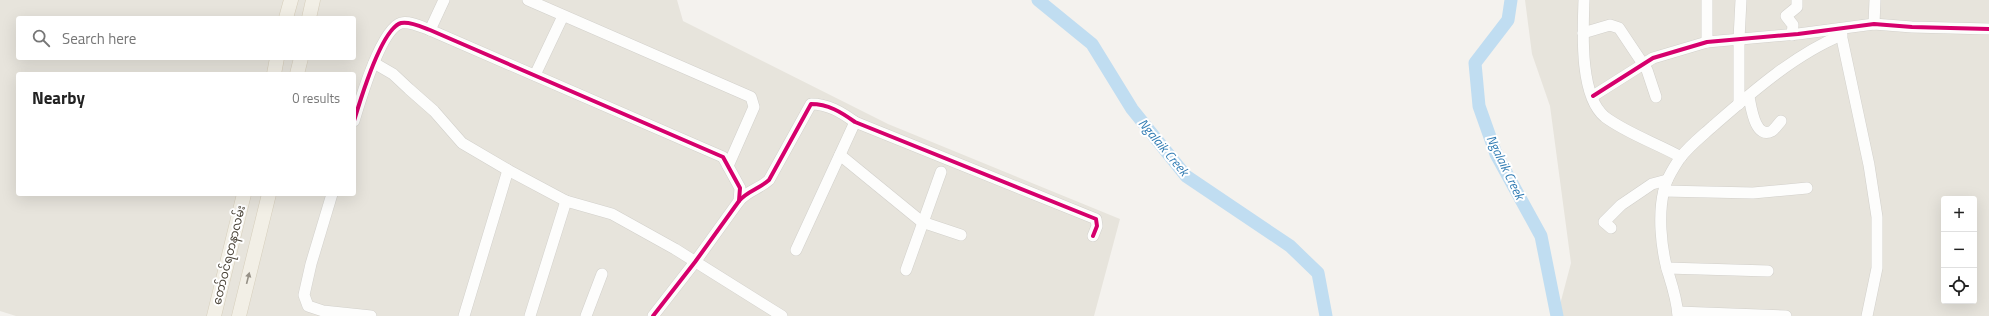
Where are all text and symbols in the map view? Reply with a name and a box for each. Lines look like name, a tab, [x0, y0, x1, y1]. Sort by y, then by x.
search box	[16, 16, 356, 60]
icon: search	[30, 27, 52, 49]
text: Search here	[62, 27, 136, 50]
text: Nearby	[32, 85, 85, 111]
text: 0 results	[292, 88, 340, 108]
water label: Ngalaik Creek	[1134, 114, 1195, 182]
water label: Ngalaik Creek	[1482, 131, 1531, 205]
map controls	[1941, 196, 1977, 304]
button: +	[1941, 196, 1977, 232]
street label: တော်ဝင်ရတနာလမ်း	[207, 203, 251, 307]
button: −	[1941, 232, 1977, 268]
button: locate	[1941, 268, 1977, 304]
one-way arrow	[245, 272, 251, 284]

